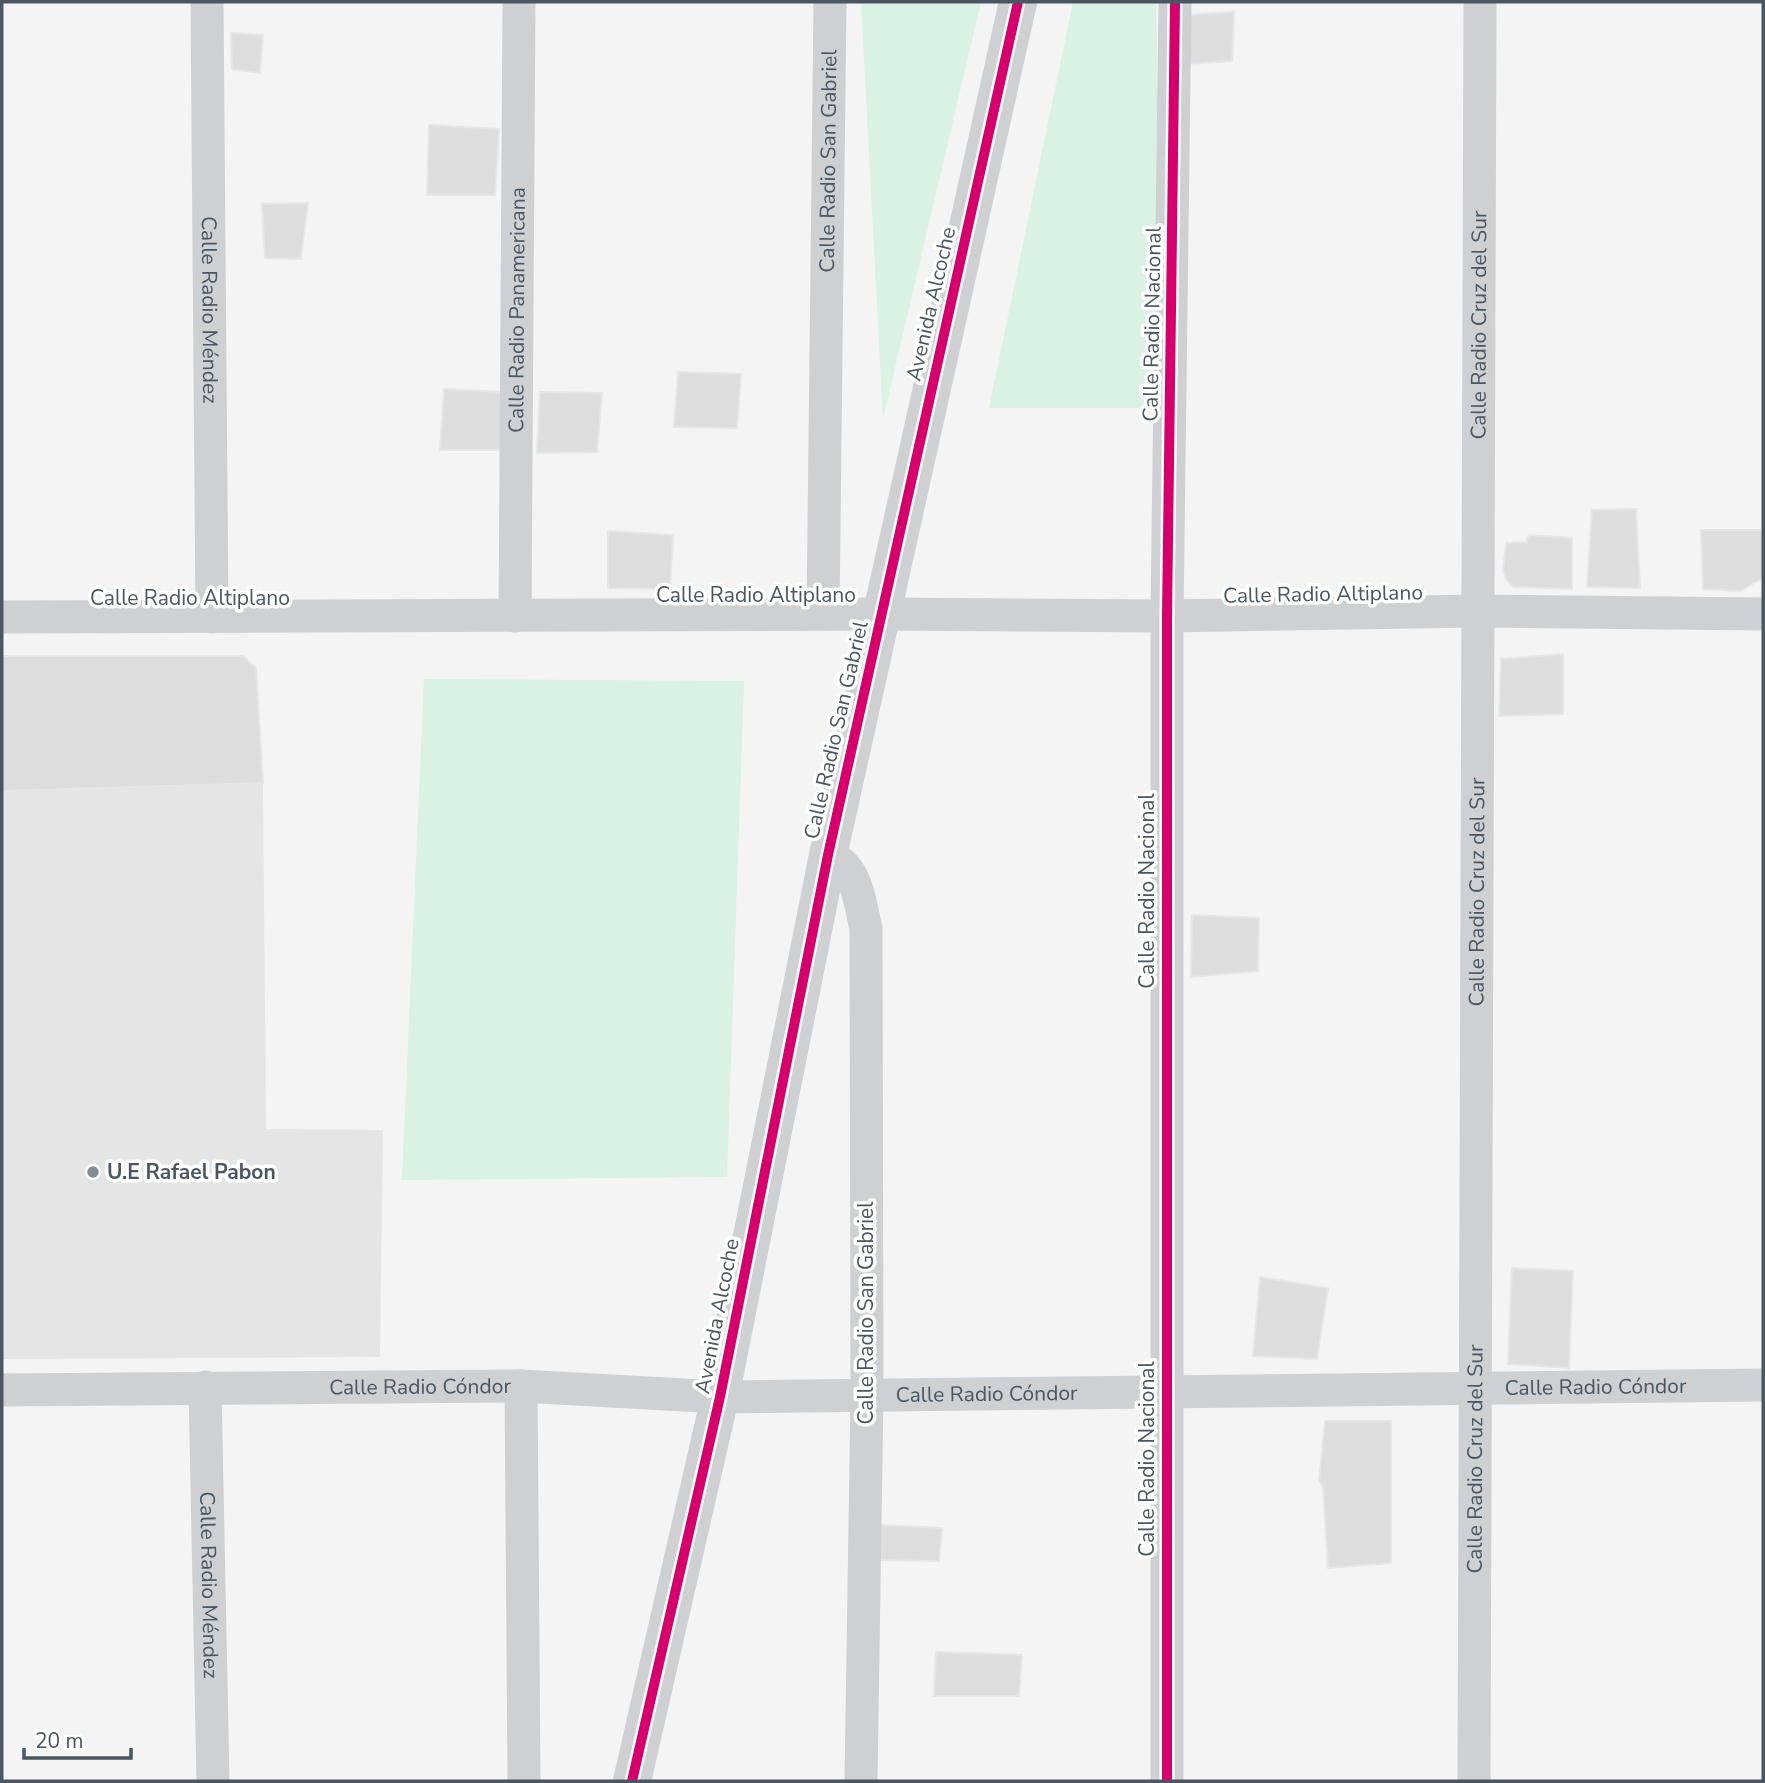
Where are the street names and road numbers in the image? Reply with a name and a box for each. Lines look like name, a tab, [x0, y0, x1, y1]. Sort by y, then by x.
street label: Calle Radio San Gabriel	[813, 49, 843, 273]
street label: Calle Radio Panamericana	[502, 187, 532, 433]
street label: Calle Radio Cruz del Sur	[1465, 210, 1493, 440]
street label: Calle Radio Méndez	[195, 216, 224, 404]
street label: Avenida Alcoche	[900, 224, 962, 384]
street label: Calle Radio Nacional	[1136, 225, 1168, 422]
street label: Calle Radio Altiplano	[1223, 578, 1423, 610]
street label: Calle Radio Altiplano	[656, 581, 856, 609]
street label: Calle Radio Altiplano	[90, 584, 290, 612]
street label: Calle Radio San Gabriel	[797, 617, 875, 842]
street label: Calle Radio Cruz del Sur	[1463, 777, 1491, 1007]
street label: Calle Radio Nacional	[1133, 793, 1161, 989]
street label: Calle Radio San Gabriel	[852, 1201, 880, 1424]
street label: Avenida Alcoche	[688, 1236, 746, 1396]
street label: Calle Radio Cruz del Sur	[1461, 1344, 1489, 1574]
street label: Calle Radio Nacional	[1133, 1361, 1161, 1557]
street label: Calle Radio Cóndor	[329, 1372, 511, 1401]
street label: Calle Radio Cóndor	[1505, 1372, 1687, 1402]
street label: Calle Radio Cóndor	[896, 1379, 1078, 1409]
street label: Calle Radio Méndez	[193, 1491, 225, 1679]

